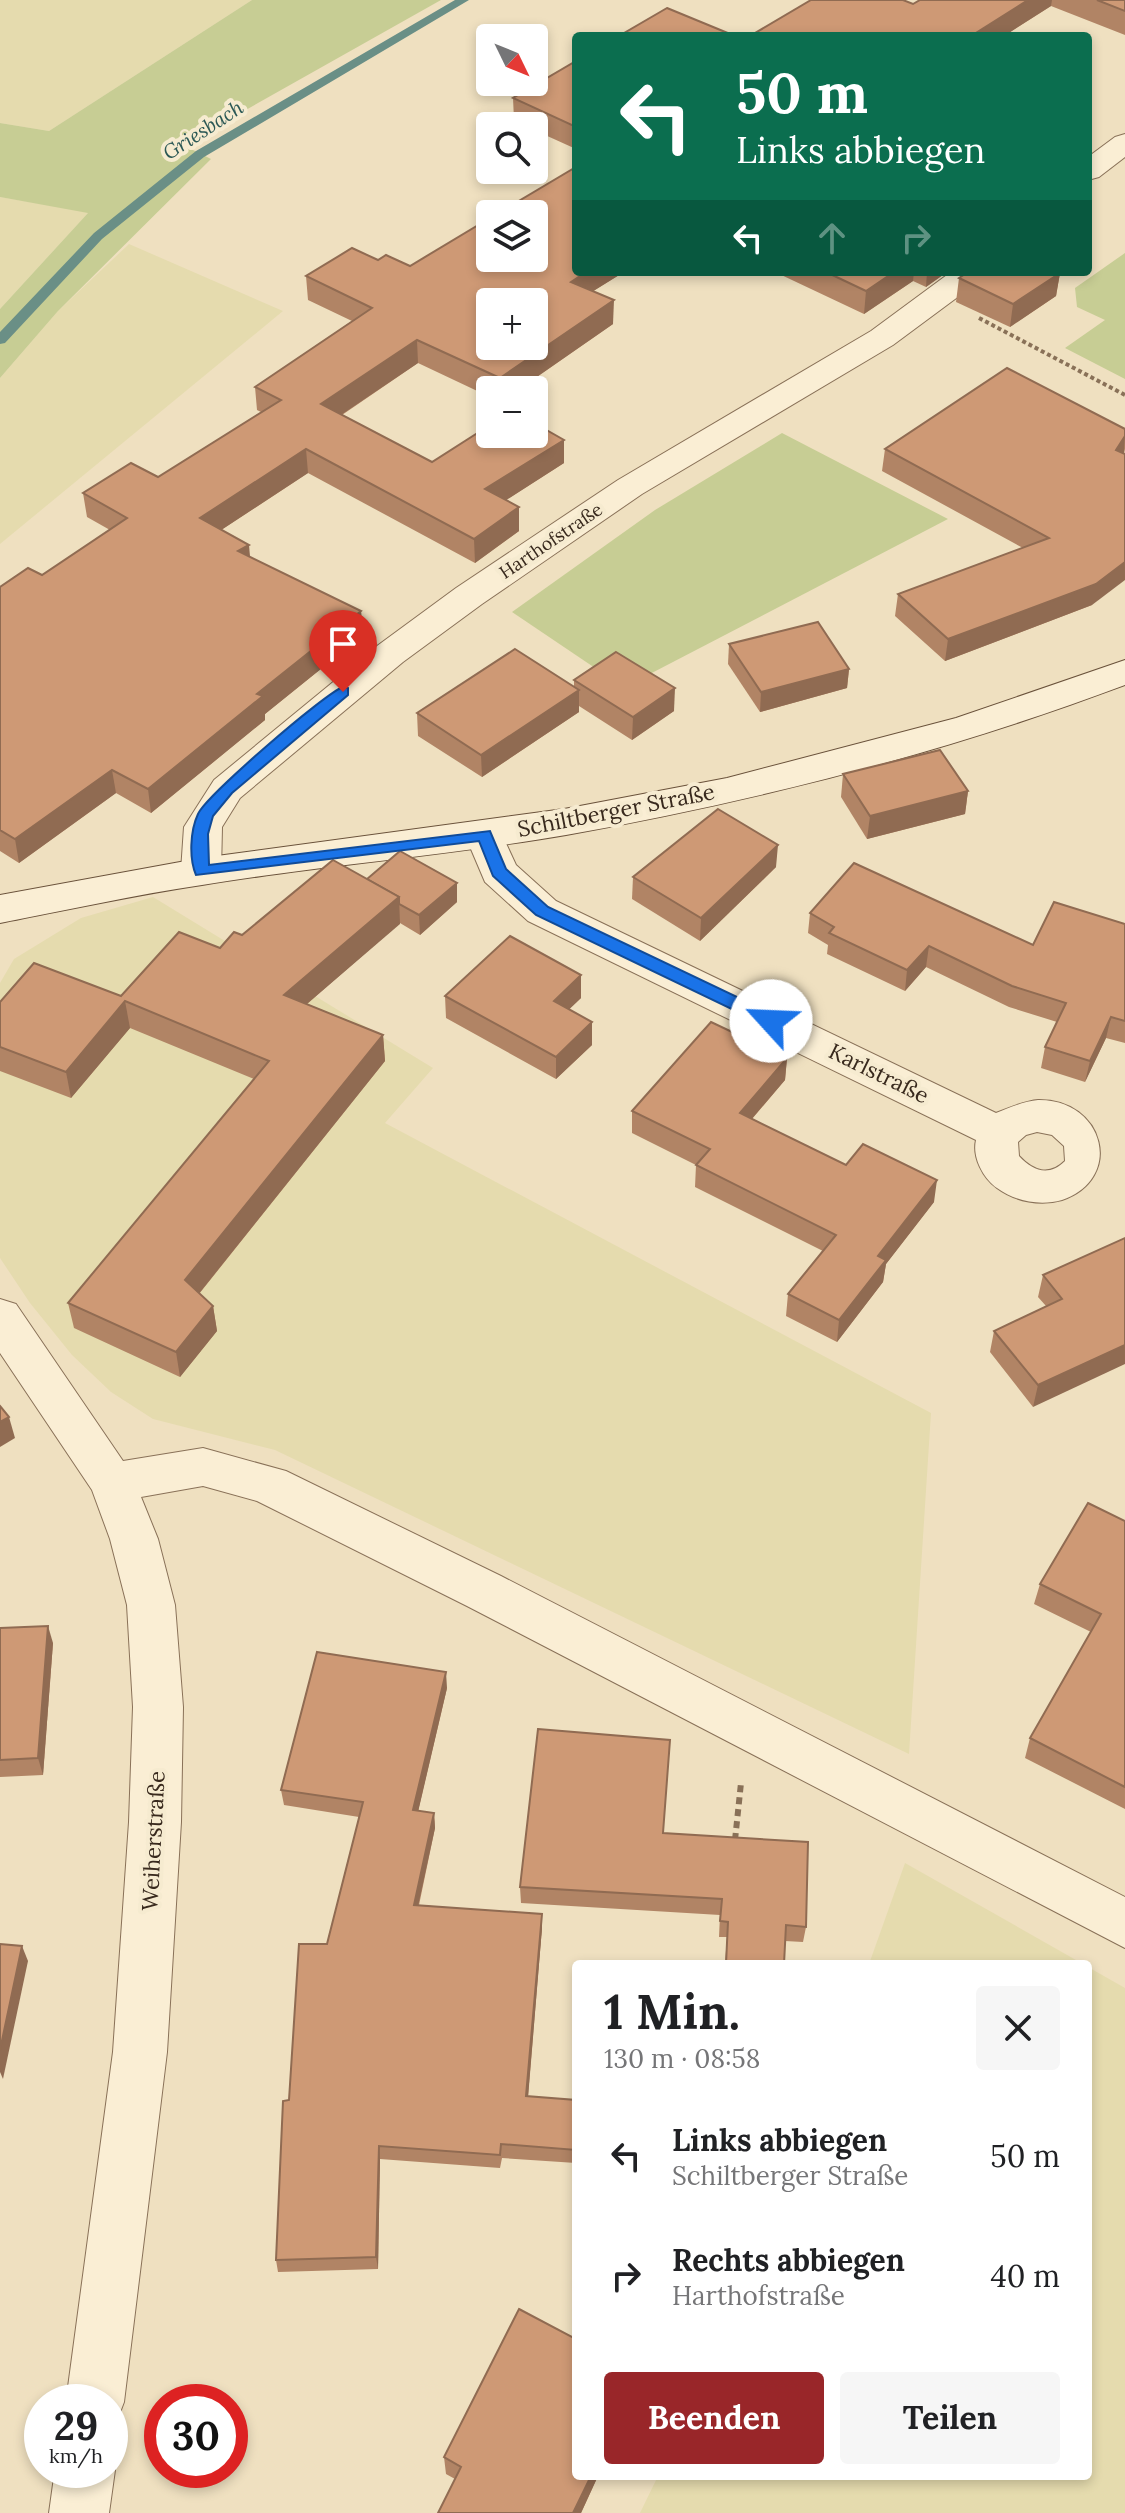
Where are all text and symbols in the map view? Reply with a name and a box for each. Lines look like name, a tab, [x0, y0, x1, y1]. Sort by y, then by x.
north arrow	[476, 24, 548, 96]
map controls	[476, 24, 548, 448]
text: 50 m	[736, 57, 868, 128]
icon: left	[604, 64, 708, 168]
water label: Griesbach	[158, 94, 248, 165]
button: search	[476, 112, 548, 184]
text: Links abbiegen	[736, 127, 985, 173]
button: layers	[476, 200, 548, 272]
icon: left	[726, 216, 770, 260]
icon: ahead	[810, 216, 854, 260]
icon: right	[894, 216, 938, 260]
button: +	[476, 288, 548, 360]
button: −	[476, 376, 548, 448]
street label: Harthofstraße	[495, 497, 607, 584]
pin	[309, 610, 377, 692]
icon: arrive	[321, 622, 365, 666]
street label: Schiltberger Straße	[515, 777, 717, 843]
position arrow	[729, 979, 813, 1063]
street label: Karlstraße	[824, 1037, 934, 1109]
street label: Weiherstraße	[135, 1770, 171, 1912]
text: 1 Min.	[604, 1981, 740, 2042]
button: close	[976, 1986, 1060, 2070]
text: 130 m · 08:58	[604, 2042, 760, 2075]
text: Links abbiegen	[672, 2121, 887, 2159]
icon: left	[604, 2134, 648, 2178]
text: 50 m	[990, 2137, 1060, 2175]
text: Schiltberger Straße	[672, 2159, 908, 2192]
text: Rechts abbiegen	[672, 2241, 905, 2279]
icon: right	[604, 2254, 648, 2298]
text: 40 m	[990, 2257, 1060, 2295]
text: Harthofstraße	[672, 2279, 845, 2312]
button: Beenden	[604, 2372, 824, 2464]
button: Teilen	[840, 2372, 1060, 2464]
speed limit sign: 30	[144, 2384, 248, 2488]
text: 29	[54, 2400, 98, 2451]
text: km/h	[49, 2443, 103, 2468]

